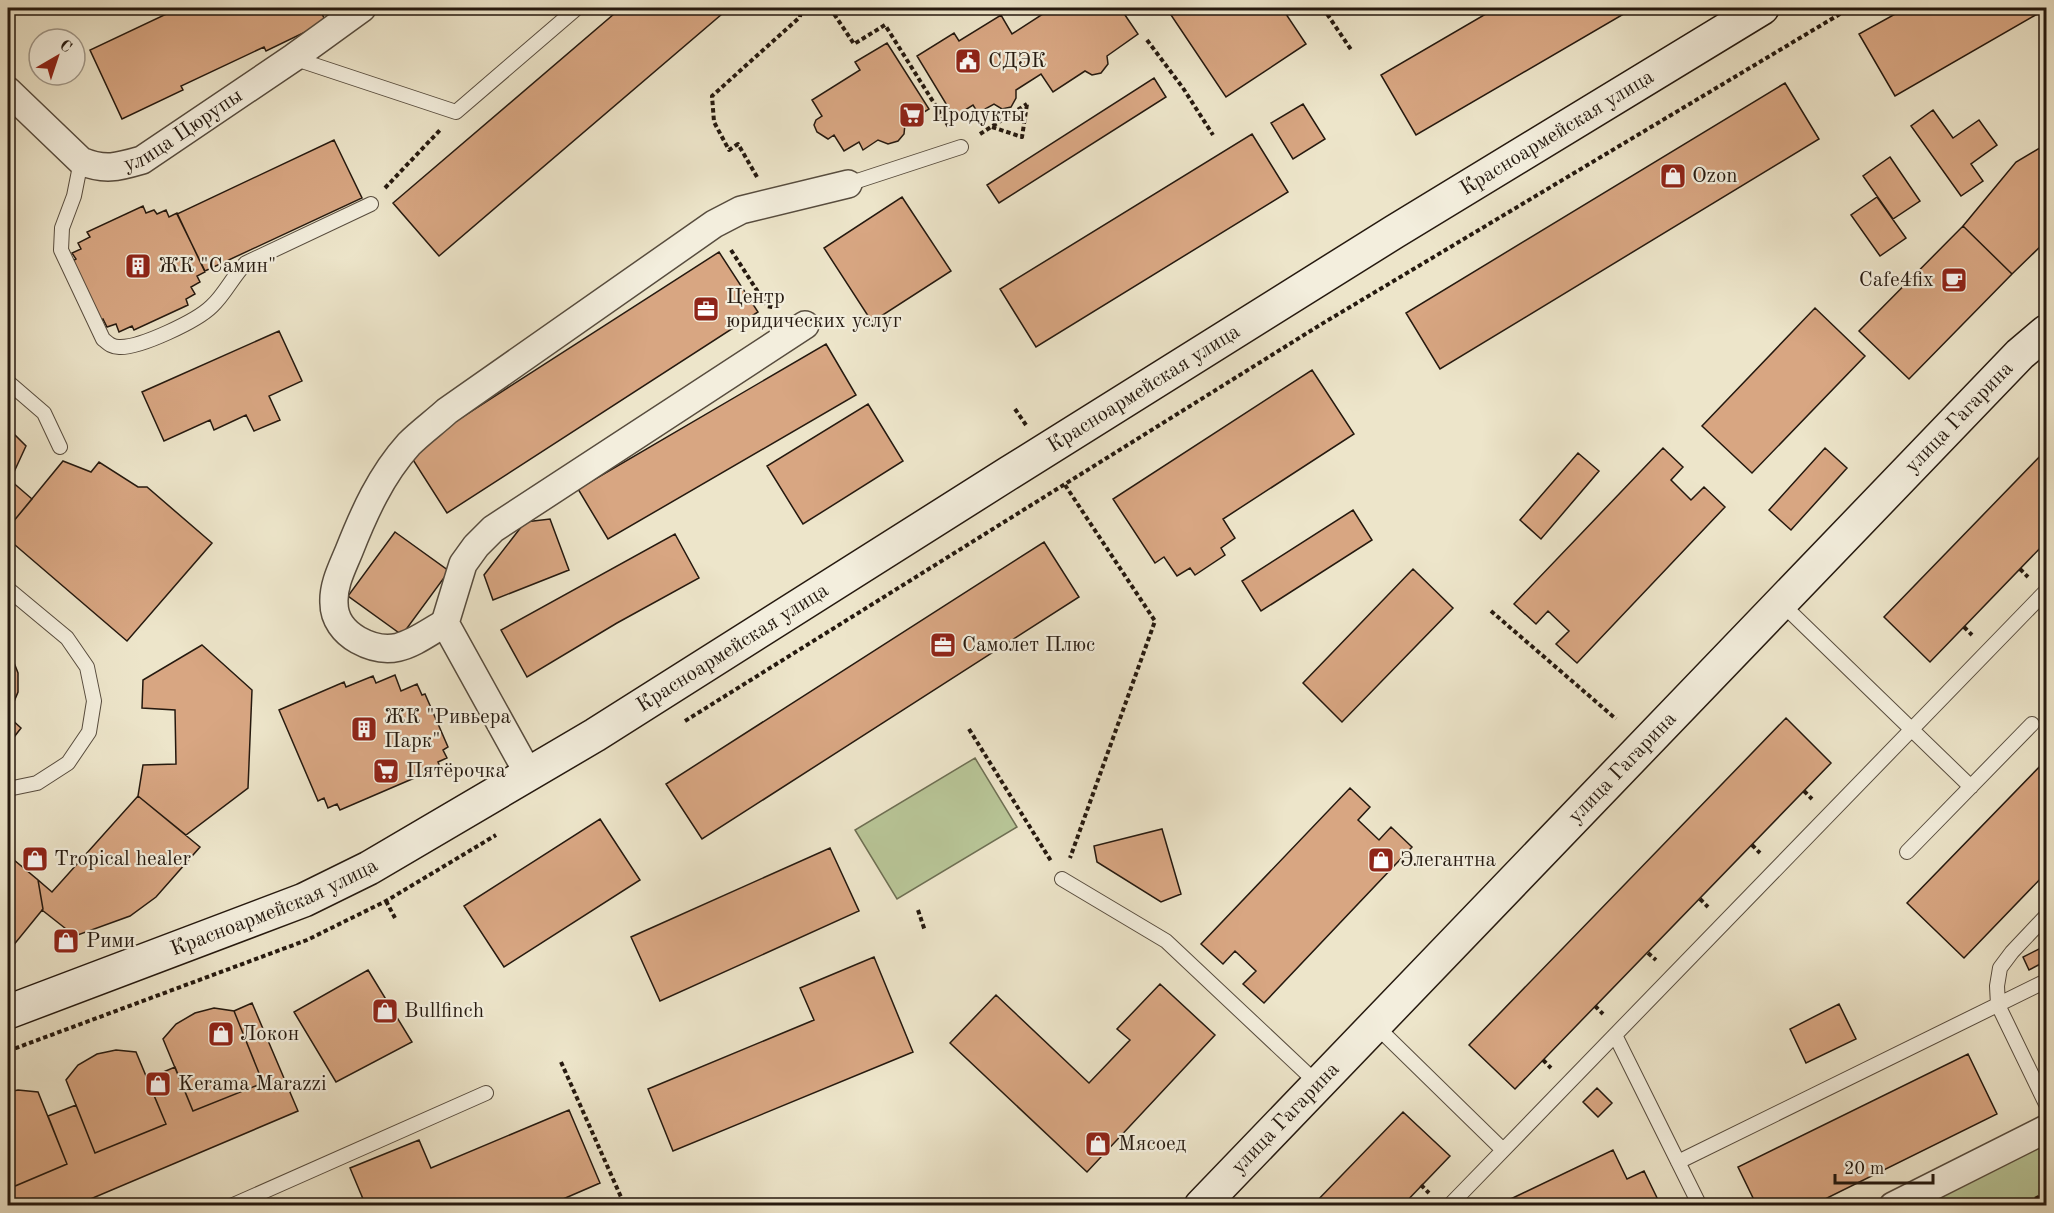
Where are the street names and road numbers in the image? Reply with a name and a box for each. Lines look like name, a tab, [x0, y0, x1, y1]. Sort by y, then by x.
street label: Красноармейская улица	[1456, 66, 1657, 200]
street label: улица Цюрупы	[121, 85, 246, 175]
street label: Красноармейская улица	[1044, 321, 1244, 457]
street label: улица Гагарина	[1901, 358, 2017, 477]
street label: Красноармейская улица	[633, 580, 832, 716]
street label: улица Гагарина	[1564, 708, 1680, 827]
street label: Красноармейская улица	[168, 855, 382, 960]
street label: улица Гагарина	[1228, 1058, 1344, 1178]

